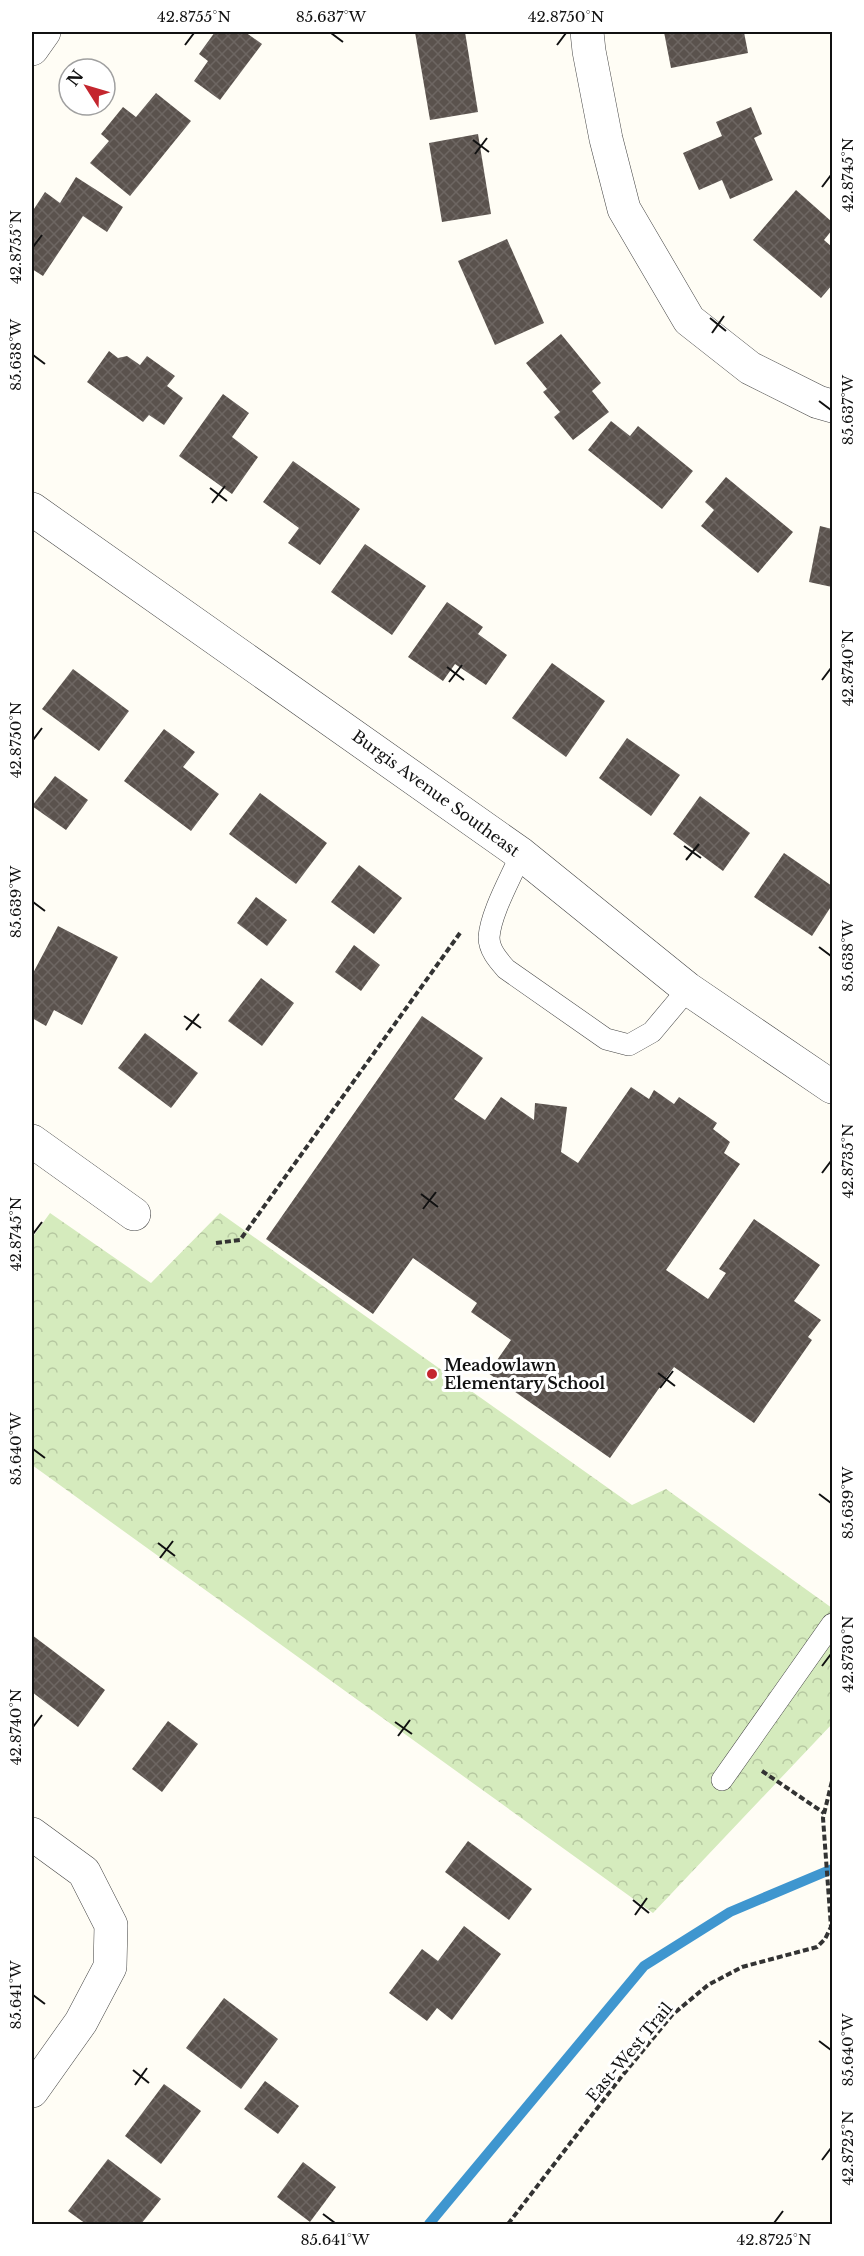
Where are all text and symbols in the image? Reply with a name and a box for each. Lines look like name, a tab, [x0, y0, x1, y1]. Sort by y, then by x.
text: 42.8755°N	[157, 7, 231, 26]
text: 85.637°W	[296, 7, 367, 26]
text: 42.8750°N	[528, 7, 604, 26]
north arrow	[57, 57, 117, 117]
text: N	[63, 66, 88, 90]
text: 42.8745°N	[838, 138, 857, 212]
text: 42.8755°N	[6, 210, 25, 284]
text: 85.638°W	[6, 319, 25, 391]
text: 85.637°W	[838, 374, 857, 445]
text: 42.8740°N	[838, 630, 857, 706]
text: 42.8750°N	[6, 702, 25, 778]
street label: Burgis Avenue Southeast	[348, 725, 524, 861]
text: 85.639°W	[6, 865, 25, 938]
text: 85.638°W	[838, 920, 857, 992]
text: 42.8735°N	[838, 1123, 857, 1199]
text: 42.8745°N	[6, 1197, 25, 1271]
place label: Meadowlawn Elementary School	[444, 1355, 606, 1393]
marker: Meadowlawn Elementary School	[425, 1367, 439, 1381]
text: 85.640°W	[6, 1412, 25, 1486]
text: 85.639°W	[838, 1466, 857, 1539]
text: 42.8730°N	[838, 1615, 857, 1693]
text: 42.8740°N	[6, 1689, 25, 1765]
text: 85.641°W	[6, 1960, 25, 2030]
street label: East-West Trail	[582, 1998, 676, 2106]
text: 85.640°W	[838, 2013, 857, 2087]
text: 42.8725°N	[838, 2110, 857, 2186]
text: 85.641°W	[300, 2230, 370, 2249]
text: 42.8725°N	[736, 2230, 812, 2249]

